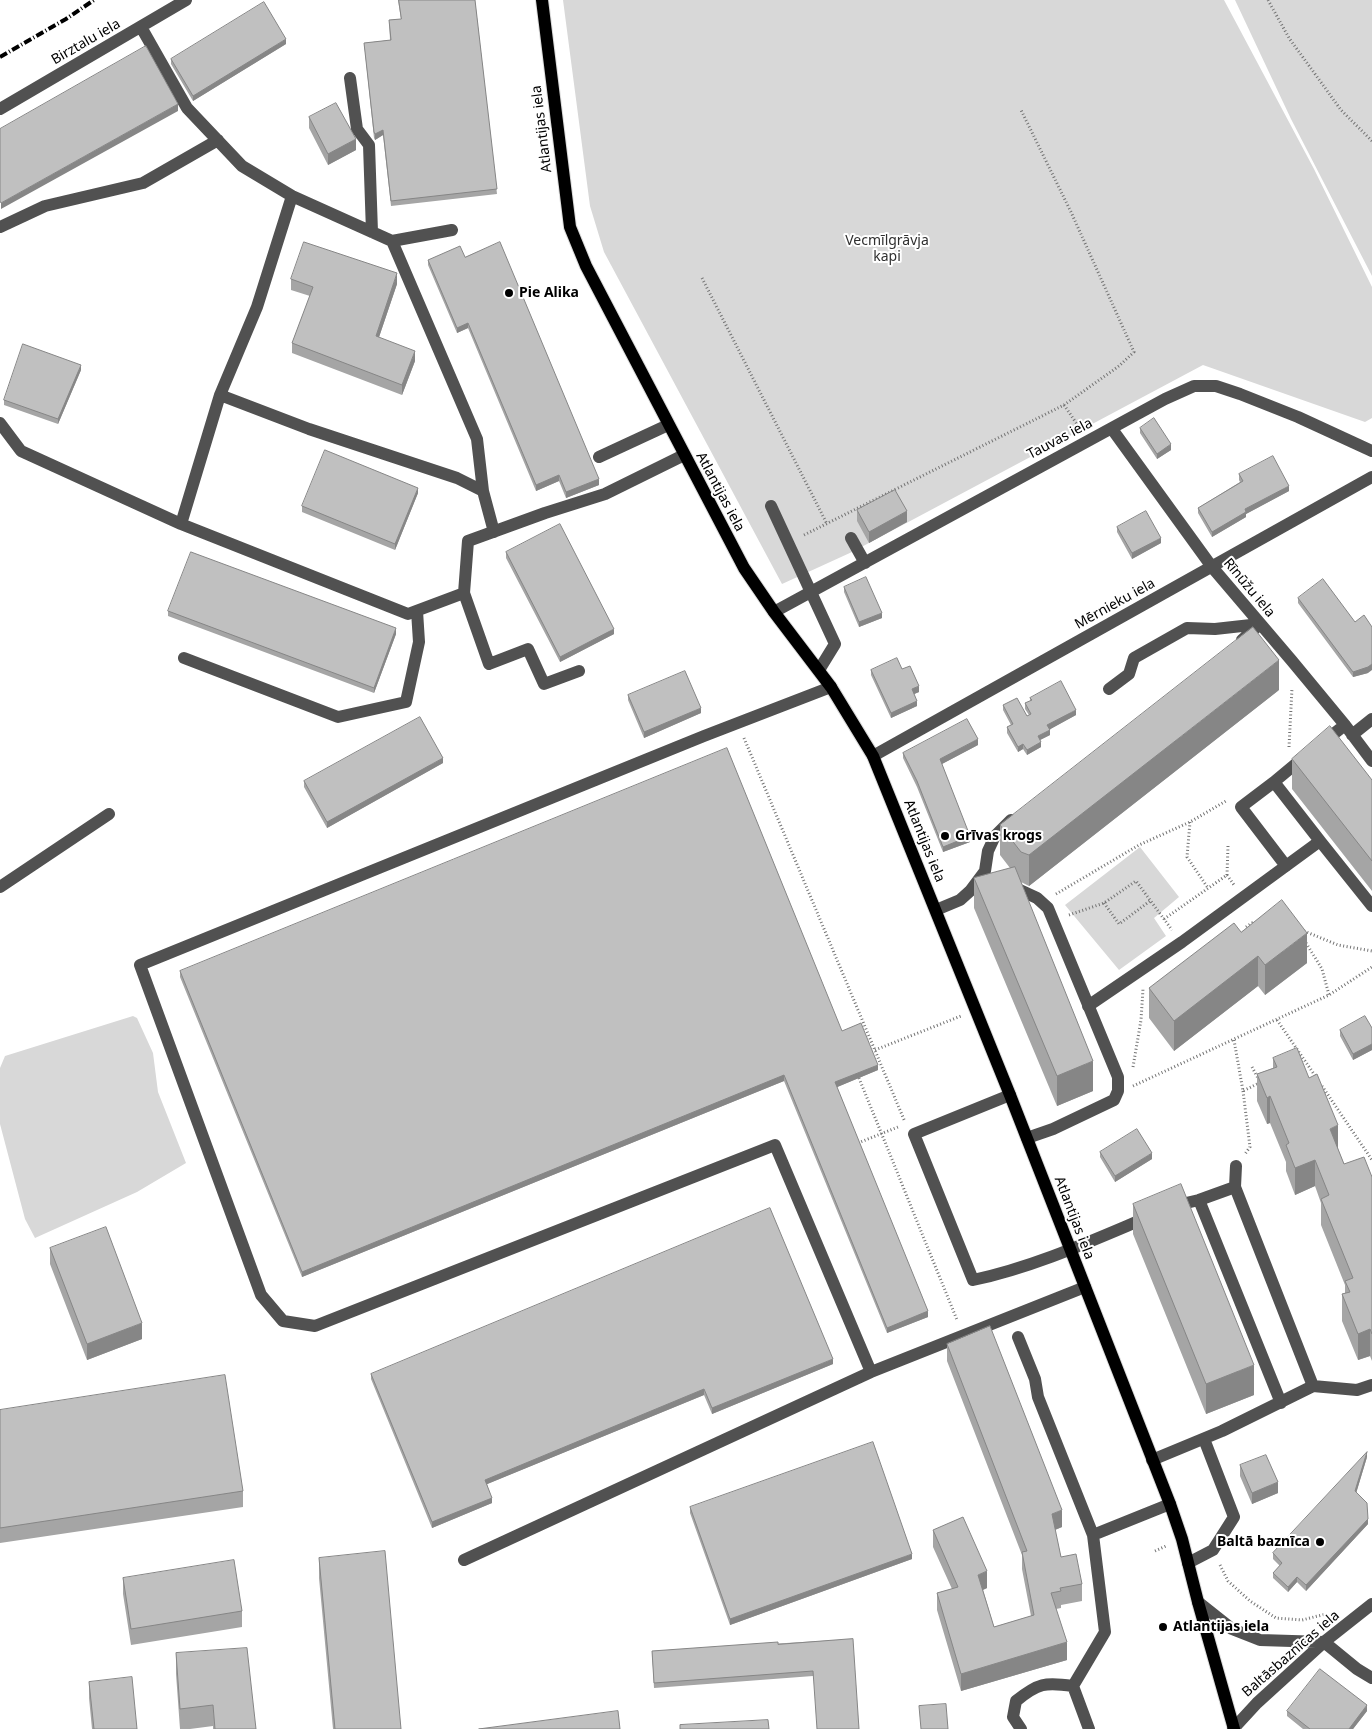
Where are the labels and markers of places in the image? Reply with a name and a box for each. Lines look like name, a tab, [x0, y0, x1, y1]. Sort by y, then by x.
place label: Pie Alika	[519, 285, 579, 301]
marker: Pie Alika	[503, 287, 515, 299]
place label: Grīvas krogs	[955, 828, 1042, 844]
marker: Grīvas krogs	[939, 830, 951, 842]
place label: Baltā baznīca	[1217, 1534, 1310, 1550]
marker: Baltā baznīca	[1314, 1536, 1326, 1548]
place label: Atlantijas iela	[1173, 1619, 1269, 1635]
marker: Atlantijas iela	[1157, 1621, 1169, 1633]

